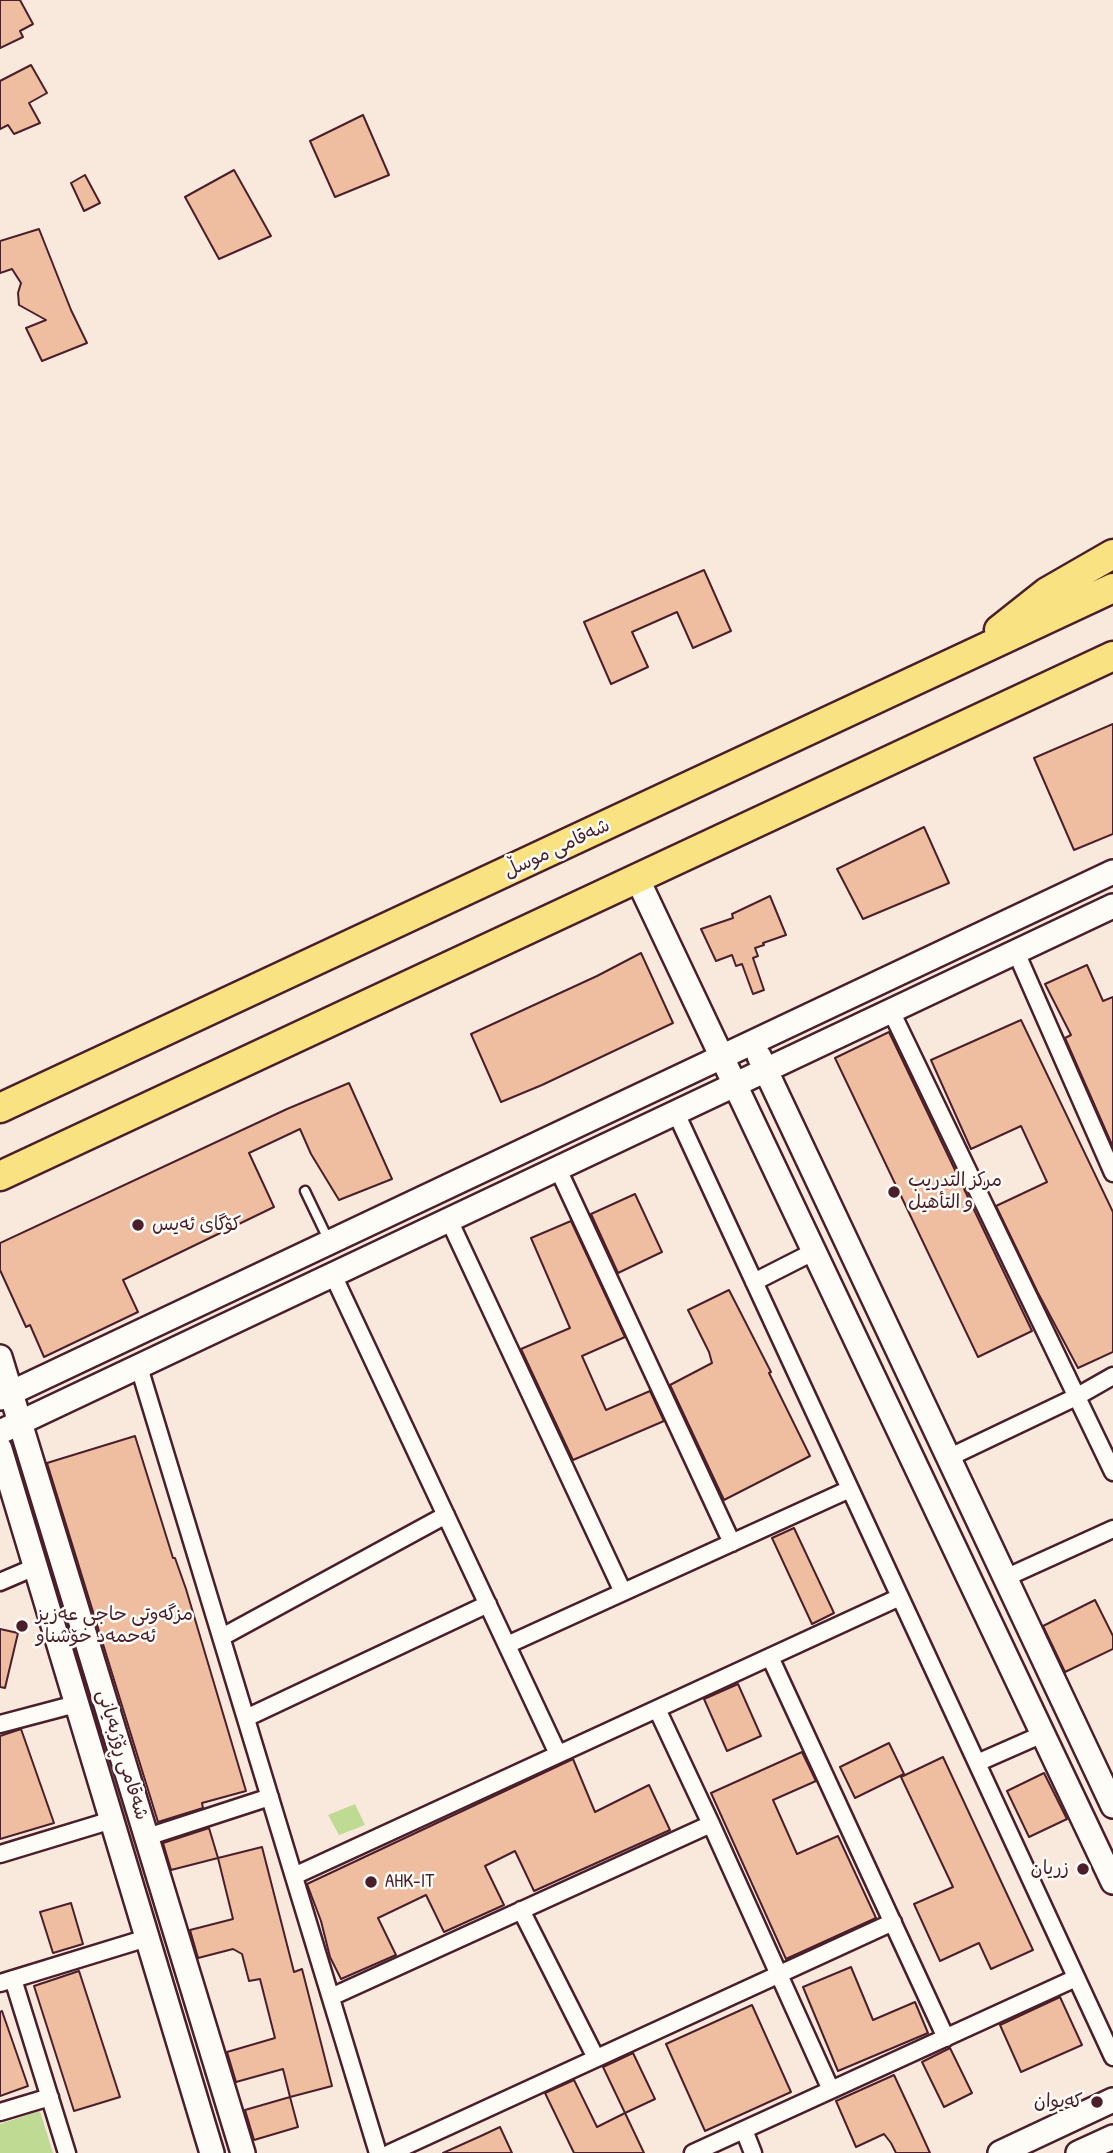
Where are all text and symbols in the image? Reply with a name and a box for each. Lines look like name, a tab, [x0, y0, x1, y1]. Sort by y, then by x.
street label: شەقامی موسڵ	[500, 814, 614, 884]
place label: مركز التدريب و التأهيل	[908, 1170, 1002, 1214]
marker: مركز التدريب و التأهيل	[886, 1184, 902, 1200]
place label: کۆگای ئەیس	[152, 1214, 241, 1236]
marker: کۆگای ئەیس	[130, 1217, 146, 1233]
place label: مزگەوتی حاجی عەزیز ئەحمەد خۆشناو	[36, 1604, 193, 1648]
marker: مزگەوتی حاجی عەزیز ئەحمەد خۆشناو	[14, 1618, 30, 1634]
street label: شەقامی ڕۆژبەیانی	[91, 1687, 153, 1823]
place label: زریان	[1030, 1858, 1069, 1880]
marker: زریان	[1075, 1861, 1091, 1877]
place label: AHK-IT	[385, 1871, 434, 1893]
marker: AHK-IT	[363, 1874, 379, 1890]
place label: کەیوان	[1034, 2091, 1083, 2113]
marker: کەیوان	[1089, 2094, 1105, 2110]

